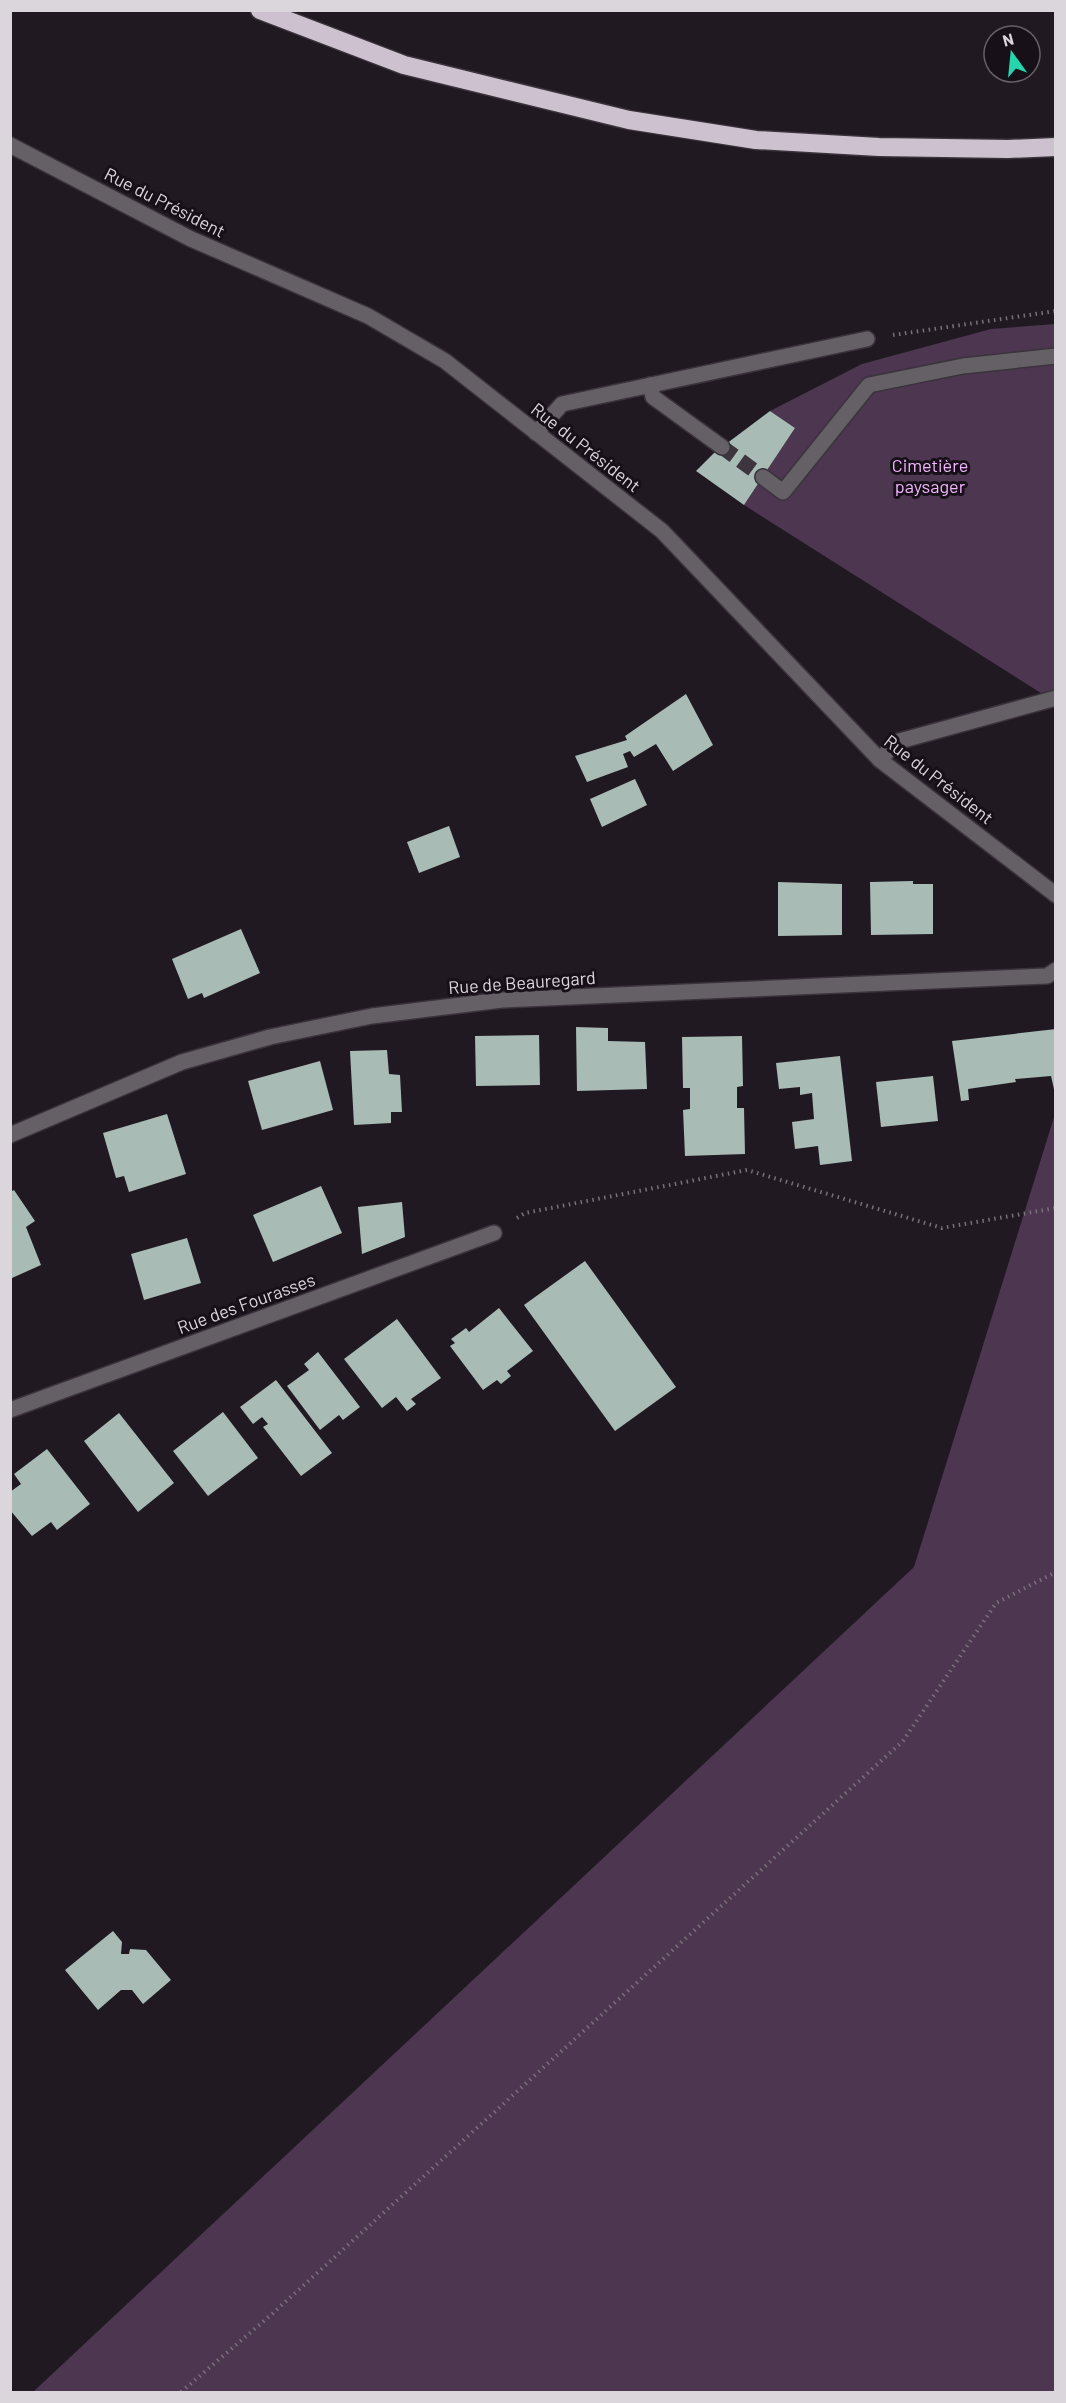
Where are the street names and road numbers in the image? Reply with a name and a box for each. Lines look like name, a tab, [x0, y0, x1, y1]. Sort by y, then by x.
street label: Rue du Président	[101, 162, 229, 242]
street label: Rue du Président	[527, 398, 645, 496]
street label: Rue du Président	[880, 730, 998, 828]
street label: Rue de Beauregard	[448, 966, 596, 998]
street label: Rue des Fourasses	[174, 1268, 318, 1338]

